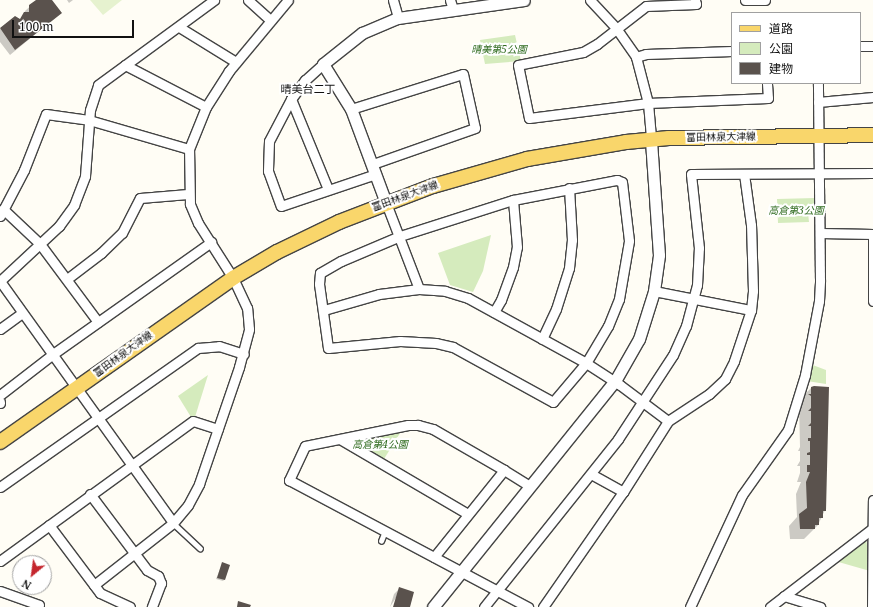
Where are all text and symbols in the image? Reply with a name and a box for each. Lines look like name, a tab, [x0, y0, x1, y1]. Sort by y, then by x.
scale bar	[14, 12, 136, 38]
legend	[731, 12, 861, 84]
text: 100 m	[19, 18, 54, 35]
text: 道路	[769, 20, 793, 37]
text: 公園	[769, 40, 793, 57]
park label: 晴美第5公園	[471, 44, 527, 56]
text: 建物	[769, 60, 793, 77]
district label: 晴美台二丁	[281, 82, 335, 96]
street label: 富田林泉大津線	[686, 130, 756, 144]
street label: 富田林泉大津線	[370, 178, 440, 214]
park label: 高倉第3公園	[768, 205, 824, 217]
street label: 富田林泉大津線	[91, 329, 155, 379]
park label: 高倉第4公園	[352, 439, 408, 451]
north arrow	[12, 555, 52, 595]
text: N	[19, 576, 34, 594]

